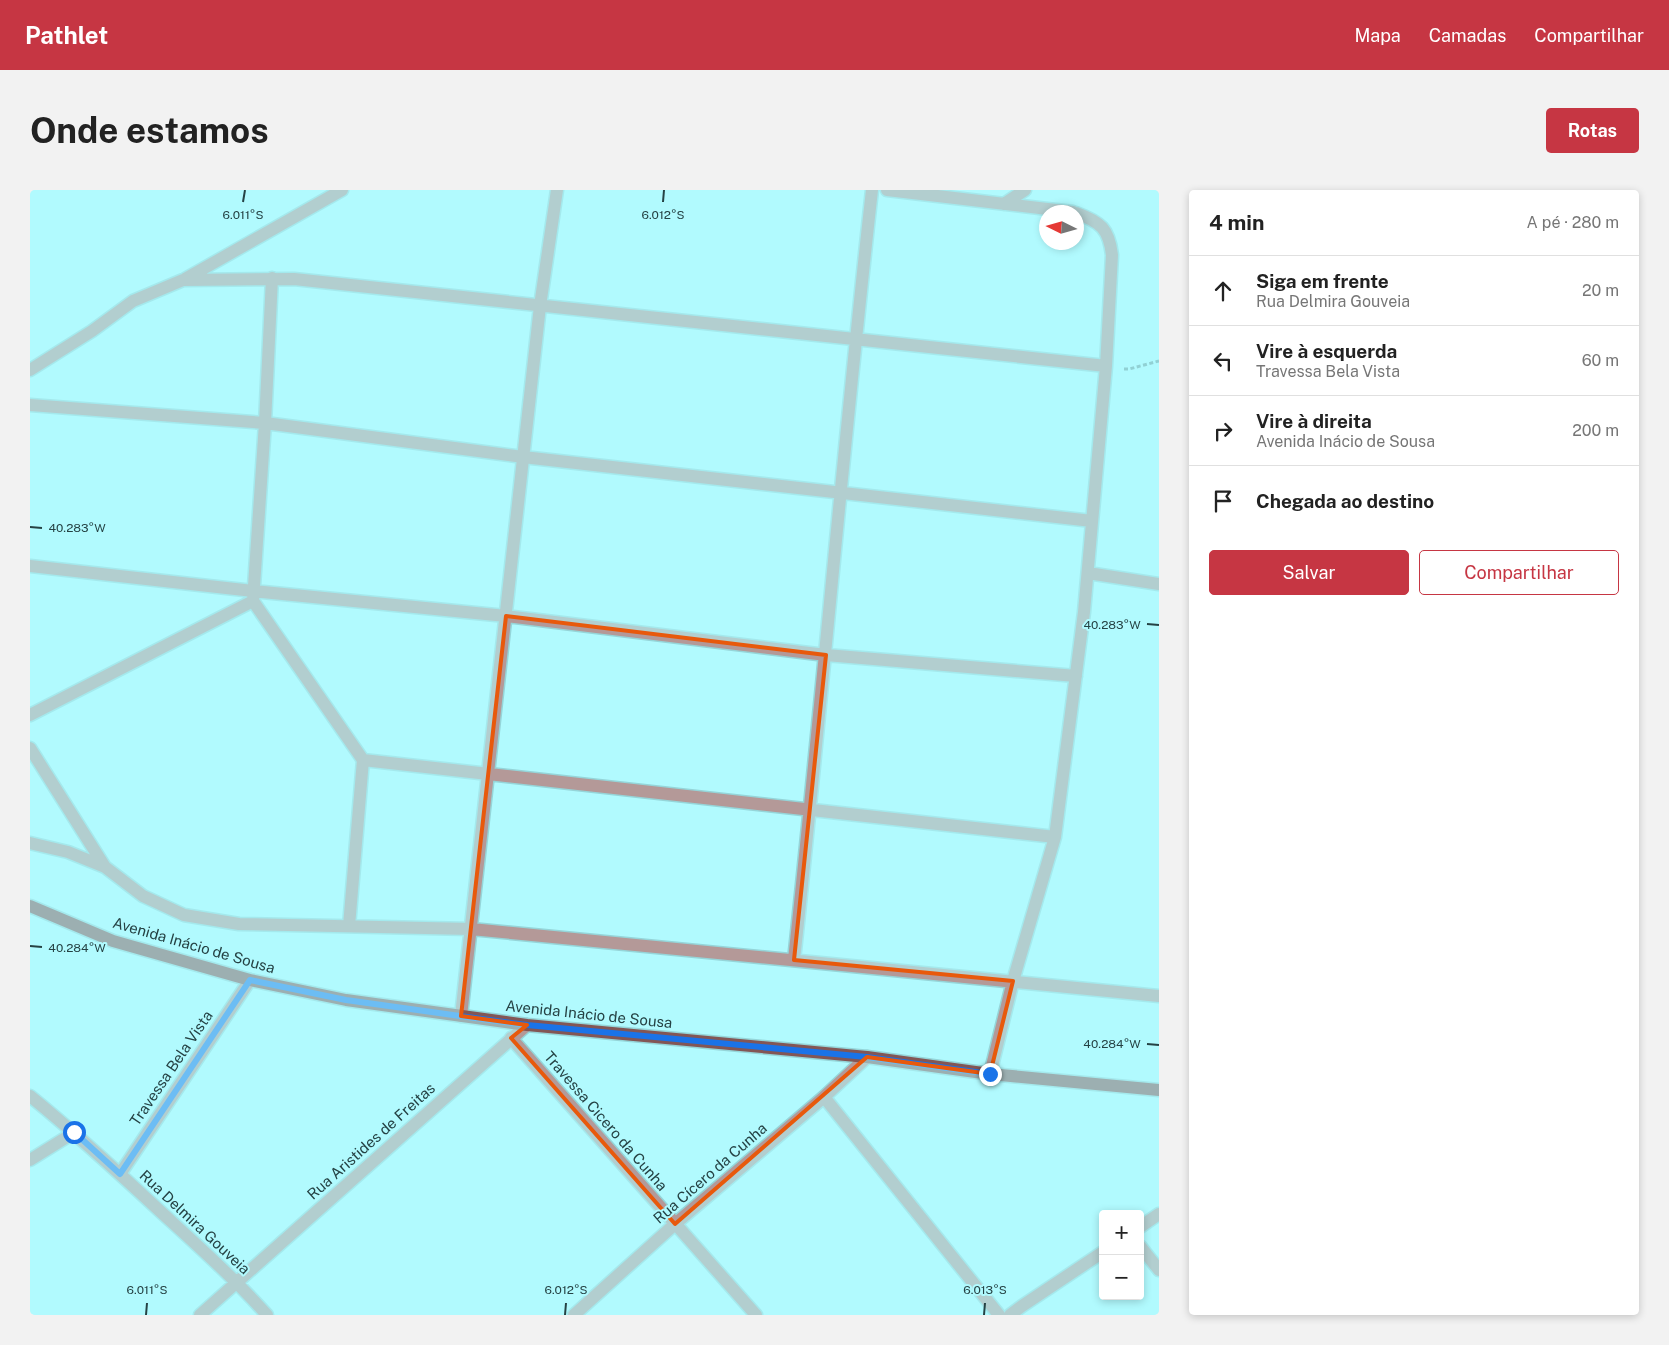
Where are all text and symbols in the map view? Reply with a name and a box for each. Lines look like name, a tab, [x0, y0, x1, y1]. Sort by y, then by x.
text: Pathlet	[25, 21, 108, 49]
text: Mapa	[1354, 25, 1401, 46]
text: Camadas	[1429, 25, 1506, 46]
text: Compartilhar	[1534, 25, 1644, 46]
button: Rotas	[1546, 108, 1639, 153]
text: Onde estamos	[30, 110, 269, 151]
north arrow	[1039, 205, 1084, 250]
text: 6.011°S	[223, 208, 263, 222]
text: 6.012°S	[641, 208, 685, 222]
text: 4 min	[1209, 210, 1264, 235]
text: A pé · 280 m	[1527, 213, 1619, 232]
text: Siga em frente	[1256, 270, 1389, 292]
icon: ahead	[1209, 277, 1237, 305]
text: 20 m	[1582, 281, 1619, 300]
text: Rua Delmira Gouveia	[1256, 292, 1410, 311]
text: Vire à esquerda	[1256, 340, 1397, 362]
icon: left	[1209, 347, 1237, 375]
text: 60 m	[1582, 351, 1619, 370]
text: Travessa Bela Vista	[1256, 362, 1400, 381]
text: Vire à direita	[1256, 410, 1372, 432]
icon: right	[1209, 417, 1237, 445]
text: 200 m	[1572, 421, 1619, 440]
text: Avenida Inácio de Sousa	[1256, 432, 1435, 451]
icon: arrive	[1209, 487, 1237, 515]
text: Chegada ao destino	[1256, 490, 1434, 512]
text: 40.283°W	[48, 521, 106, 535]
button: Salvar	[1209, 550, 1409, 595]
button: Compartilhar	[1419, 550, 1619, 595]
text: 40.283°W	[1083, 618, 1141, 632]
street label: Avenida Inácio de Sousa	[111, 914, 277, 976]
text: 40.284°W	[48, 941, 106, 955]
street label: Avenida Inácio de Sousa	[505, 997, 673, 1031]
street label: Travessa Bela Vista	[126, 1007, 216, 1129]
text: 40.284°W	[1083, 1037, 1141, 1051]
street label: Travessa Cicero da Cunha	[541, 1048, 671, 1194]
route end	[979, 1063, 1002, 1086]
street label: Rua Aristides de Freitas	[304, 1079, 438, 1203]
street label: Rua Cícero da Cunha	[650, 1119, 770, 1227]
route start	[63, 1121, 86, 1144]
street label: Rua Delmira Gouveia	[136, 1167, 254, 1277]
map controls	[1099, 1210, 1144, 1300]
button: +	[1099, 1210, 1144, 1255]
button: −	[1099, 1255, 1144, 1300]
text: 6.011°S	[127, 1283, 167, 1297]
text: 6.012°S	[544, 1283, 588, 1297]
text: 6.013°S	[963, 1283, 1007, 1297]

